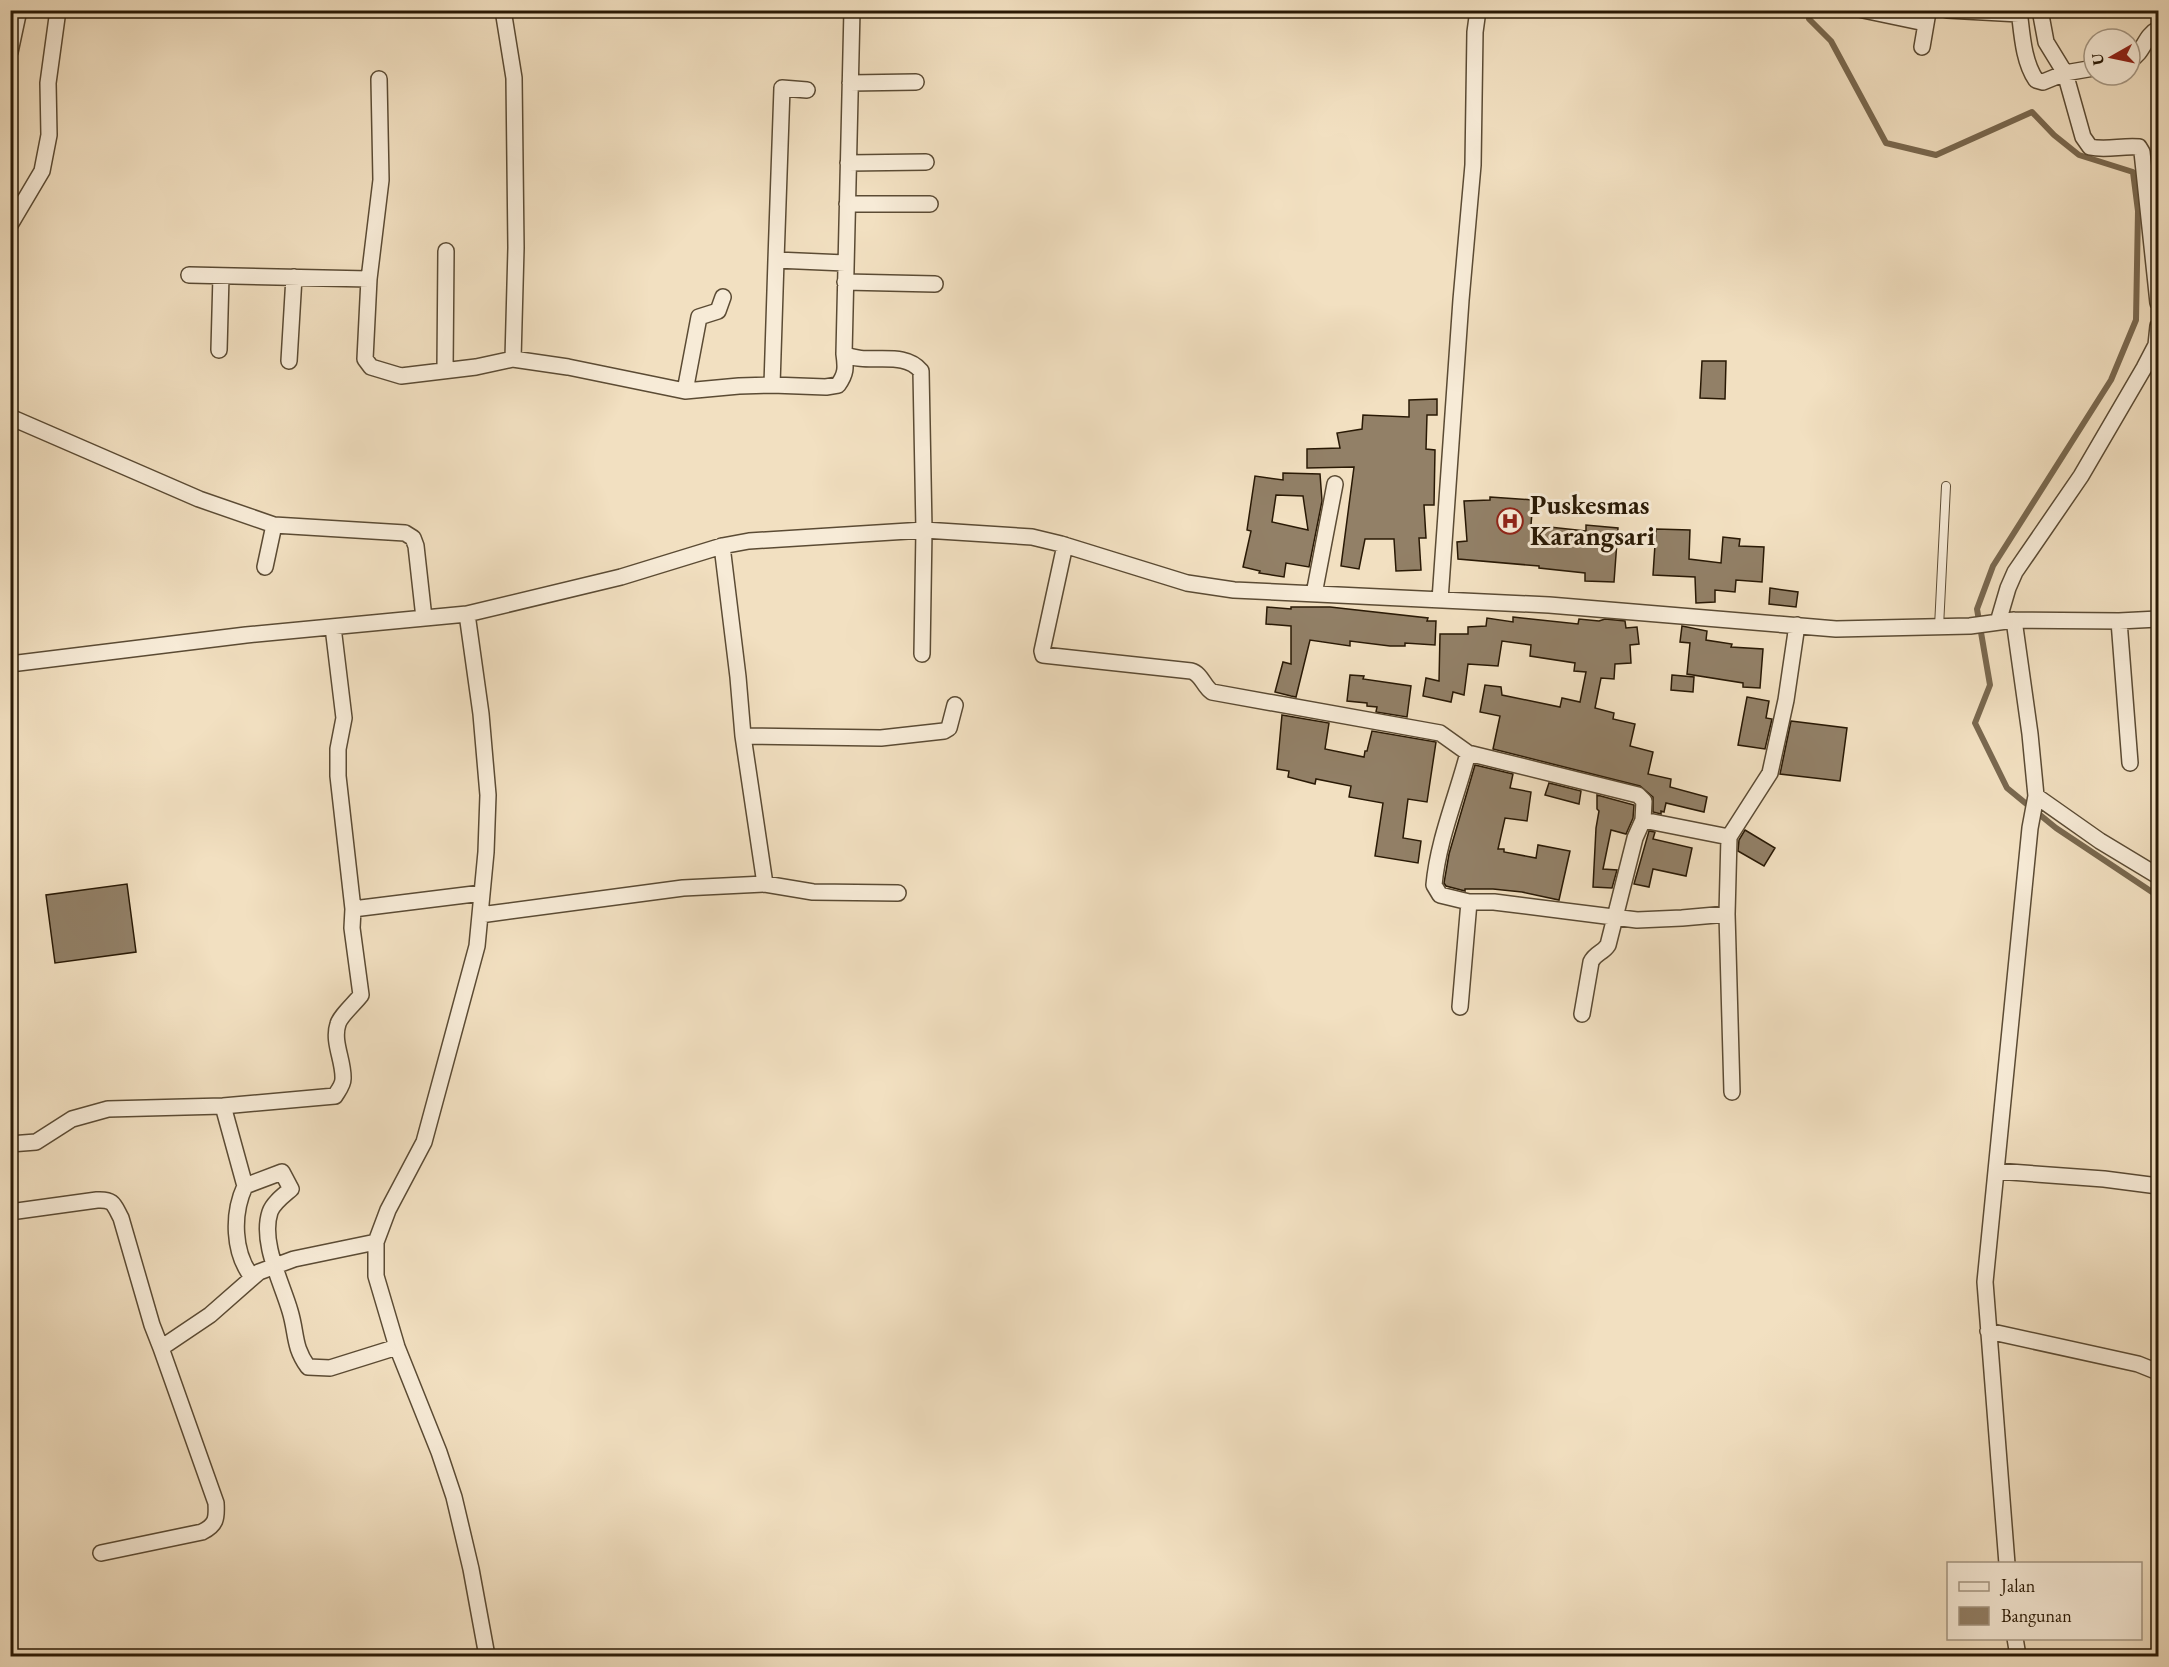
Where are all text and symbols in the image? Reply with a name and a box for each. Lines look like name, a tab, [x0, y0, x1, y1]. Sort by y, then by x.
north arrow	[2082, 27, 2142, 87]
text: U	[2086, 52, 2109, 67]
place label: Puskesmas Karangsari	[1530, 487, 1655, 553]
hospital icon: Puskesmas Karangsari	[1495, 506, 1525, 536]
legend	[1947, 1562, 2142, 1640]
text: Jalan	[1999, 1574, 2036, 1597]
text: Bangunan	[2001, 1604, 2072, 1627]

